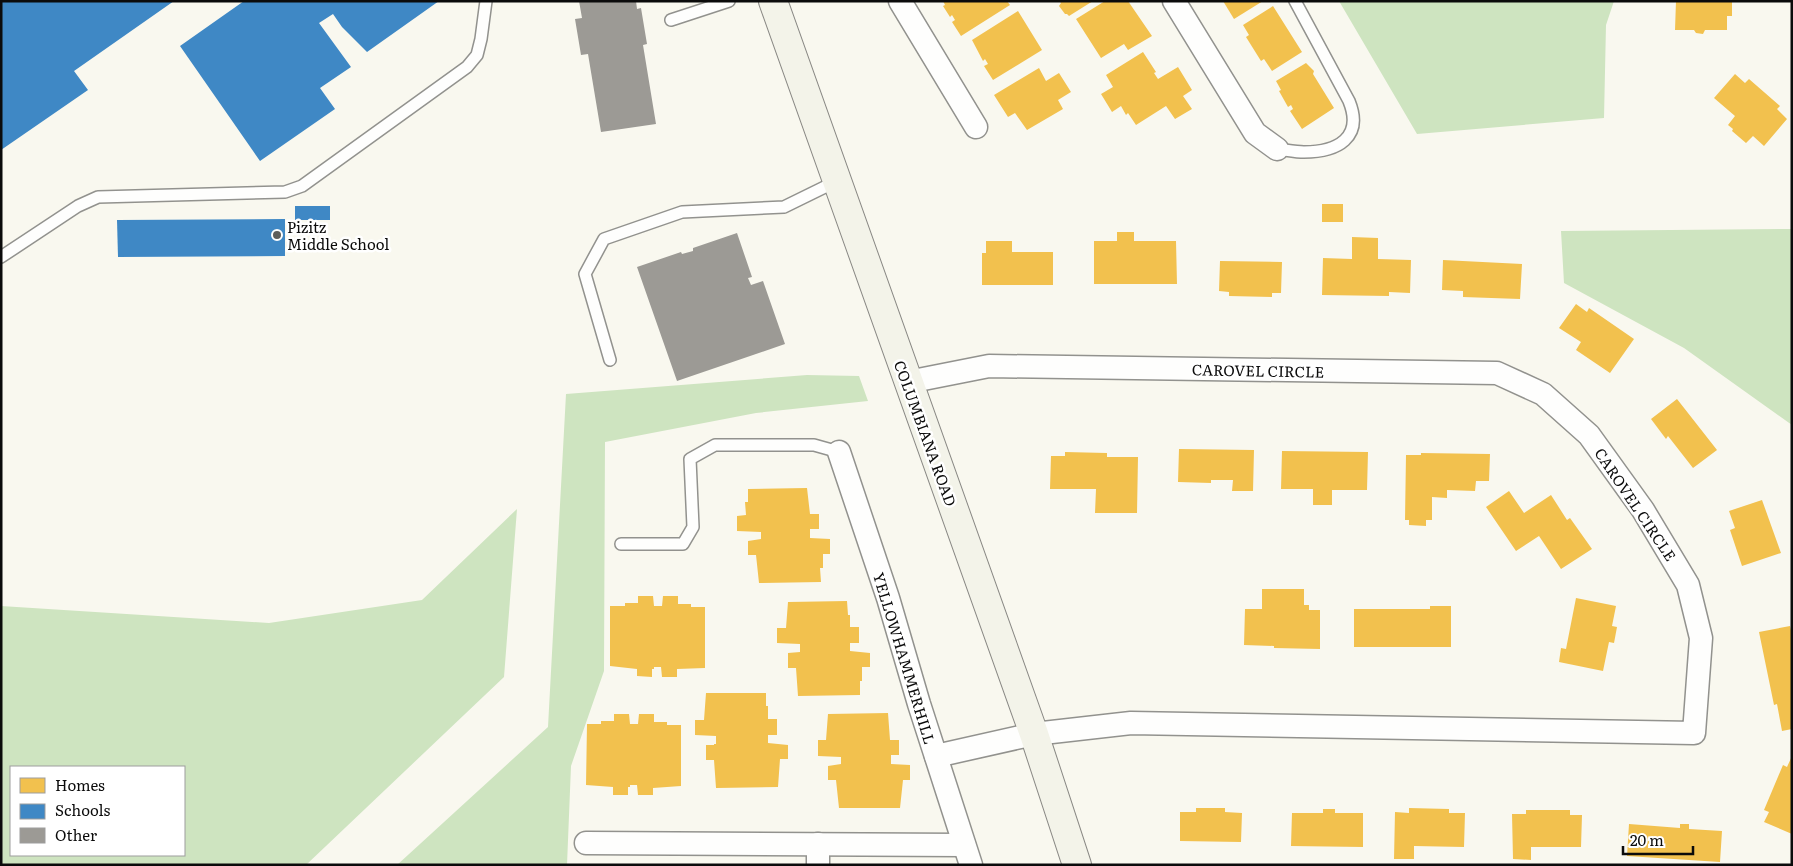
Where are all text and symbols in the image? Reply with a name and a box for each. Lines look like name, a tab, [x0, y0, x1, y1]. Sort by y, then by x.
place label: Pizitz Middle School	[287, 215, 389, 255]
marker: Pizitz Middle School	[271, 229, 283, 241]
street label: COLUMBIANA ROAD	[889, 357, 963, 509]
street label: CAROVEL CIRCLE	[1192, 357, 1324, 383]
street label: CAROVEL CIRCLE	[1589, 443, 1683, 565]
street label: YELLOWHAMMERHILL	[868, 569, 942, 747]
legend	[10, 766, 185, 856]
text: Homes	[55, 773, 105, 796]
text: Schools	[55, 798, 111, 821]
text: Other	[55, 823, 97, 846]
scale bar	[1623, 824, 1693, 856]
text: 20 m	[1630, 828, 1664, 851]

